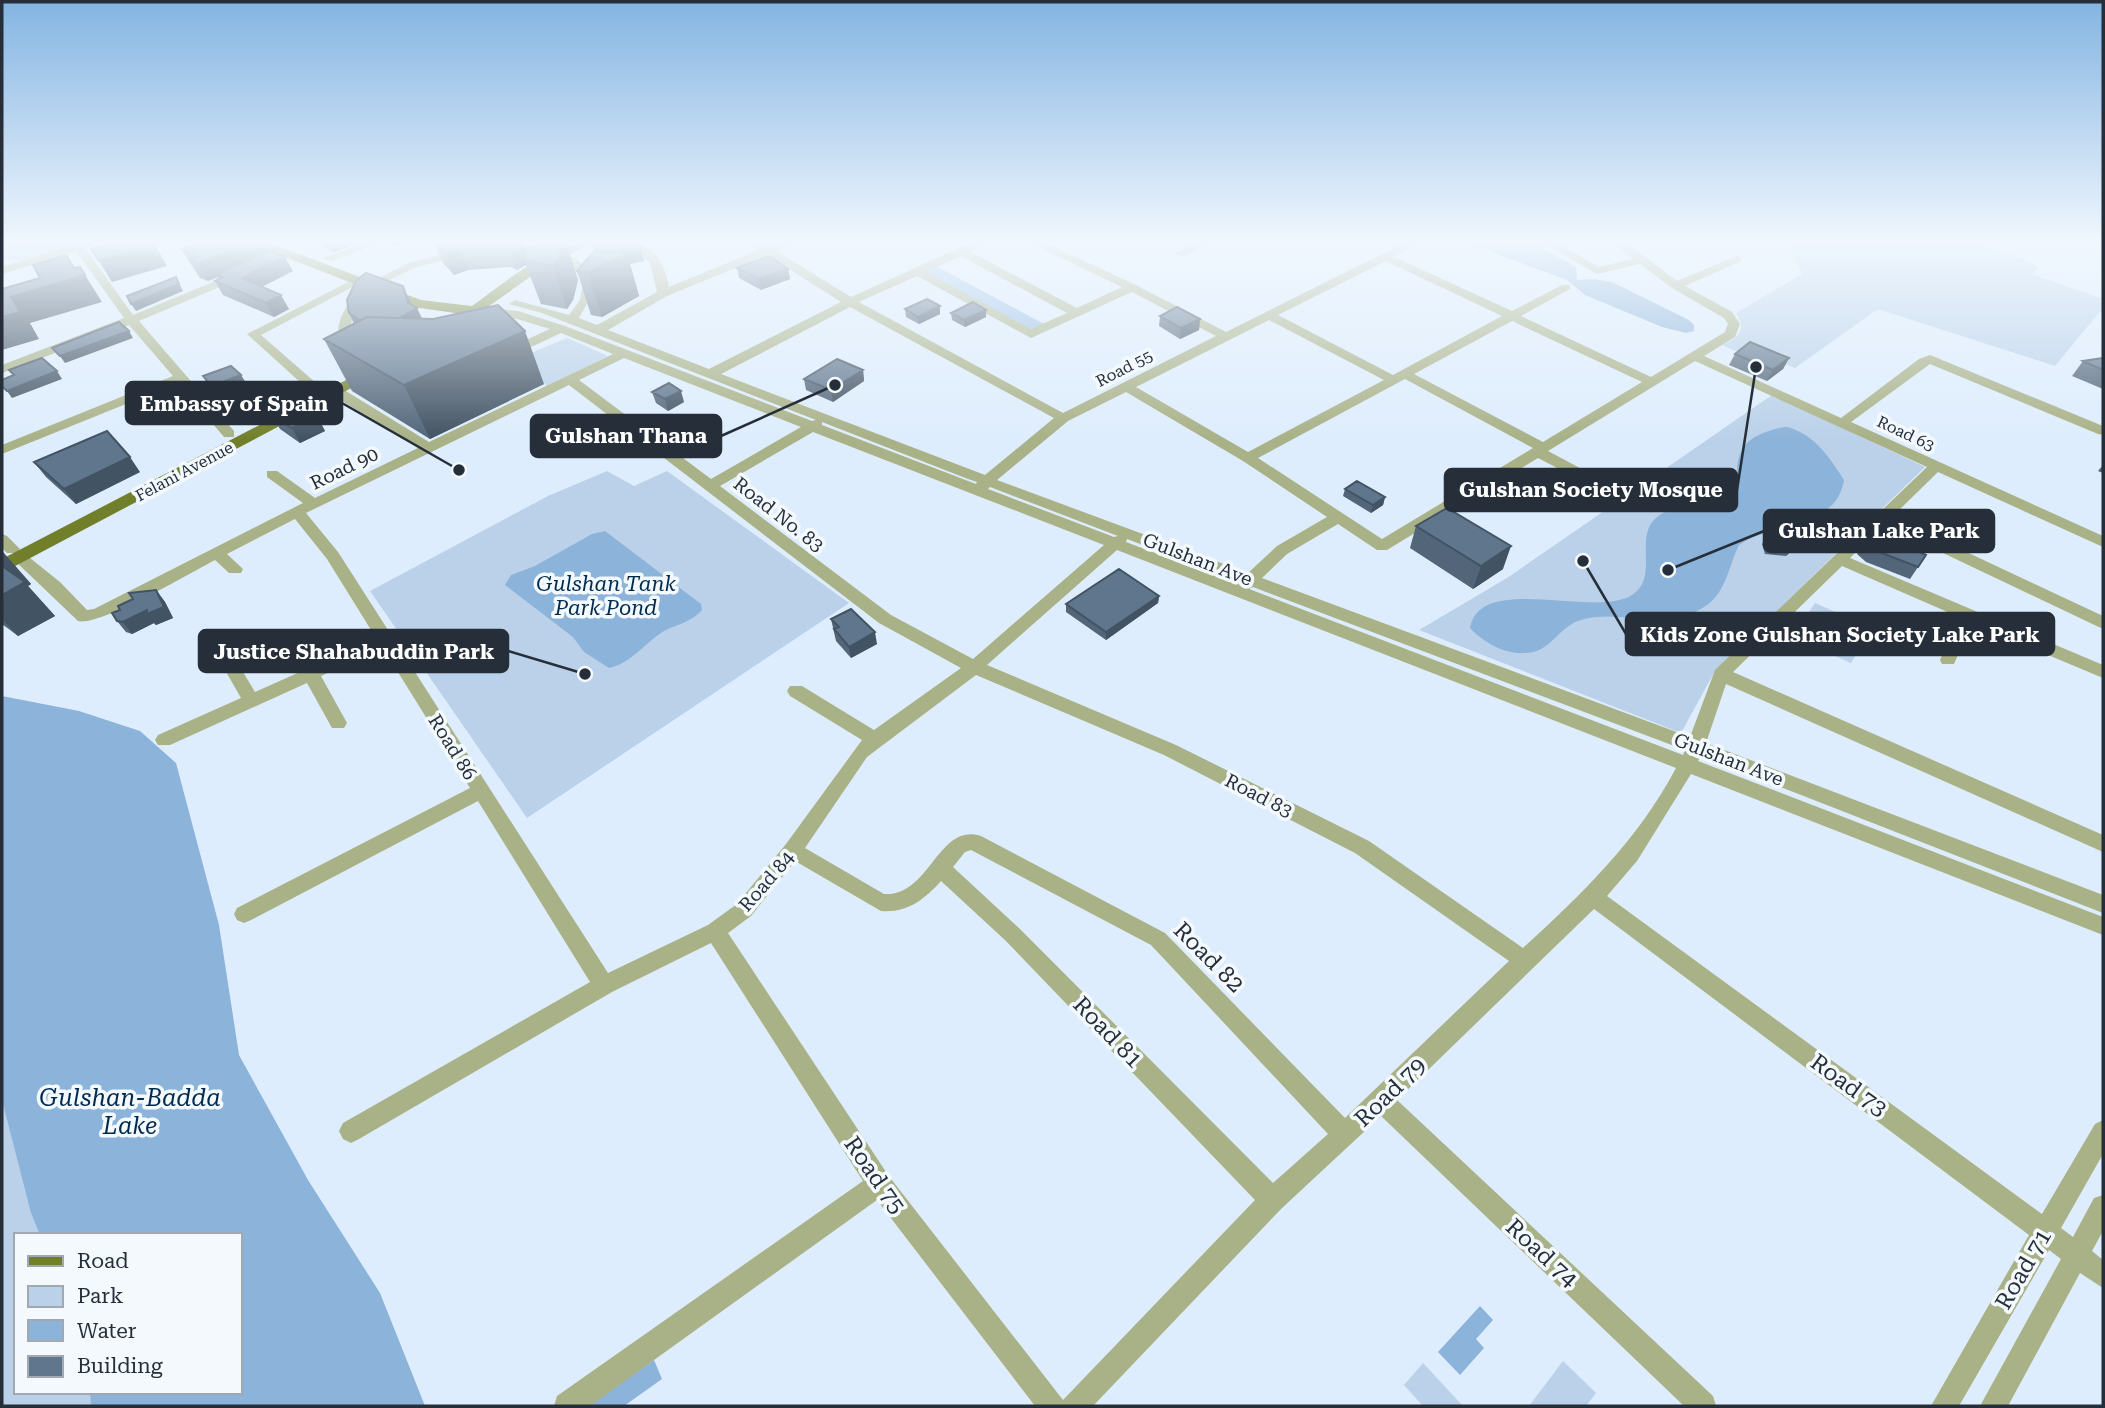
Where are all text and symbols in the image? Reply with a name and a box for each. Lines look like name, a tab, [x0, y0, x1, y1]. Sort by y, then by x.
street label: Road 55	[1093, 346, 1156, 391]
callout: Embassy of Spain	[126, 382, 342, 424]
text: Embassy of Spain	[140, 392, 328, 416]
street label: Road 63	[1874, 412, 1938, 455]
callout: Gulshan Thana	[531, 415, 721, 457]
text: Gulshan Thana	[545, 424, 708, 448]
street label: Felani Avenue	[132, 438, 237, 505]
street label: Road 90	[306, 442, 382, 495]
callout: Gulshan Society Mosque	[1445, 469, 1737, 511]
street label: Road No. 83	[729, 472, 828, 557]
text: Gulshan Society Mosque	[1459, 478, 1723, 502]
callout: Gulshan Lake Park	[1764, 510, 1994, 552]
text: Gulshan Lake Park	[1778, 519, 1980, 543]
street label: Gulshan Ave	[1140, 528, 1256, 591]
water label: Gulshan Tank Park Pond	[536, 572, 676, 620]
callout: Kids Zone Gulshan Society Lake Park	[1626, 613, 2054, 655]
text: Kids Zone Gulshan Society Lake Park	[1640, 623, 2040, 647]
callout: Justice Shahabuddin Park	[199, 630, 508, 672]
text: Justice Shahabuddin Park	[214, 640, 495, 664]
street label: Road 86	[424, 710, 482, 784]
street label: Gulshan Ave	[1671, 728, 1787, 791]
street label: Road 83	[1221, 769, 1296, 822]
street label: Road 84	[734, 846, 799, 916]
street label: Road 82	[1168, 917, 1249, 998]
street label: Road 81	[1067, 991, 1148, 1073]
street label: Road 73	[1805, 1049, 1892, 1122]
street label: Road 79	[1349, 1052, 1431, 1133]
water label: Gulshan-Badda Lake	[39, 1084, 221, 1140]
street label: Road 75	[838, 1131, 911, 1219]
street label: Road 74	[1500, 1213, 1583, 1293]
street label: Road 71	[1990, 1224, 2057, 1314]
legend	[14, 1233, 242, 1394]
text: Road	[77, 1249, 129, 1273]
text: Park	[77, 1284, 123, 1308]
text: Water	[77, 1319, 137, 1343]
text: Building	[77, 1354, 163, 1378]

